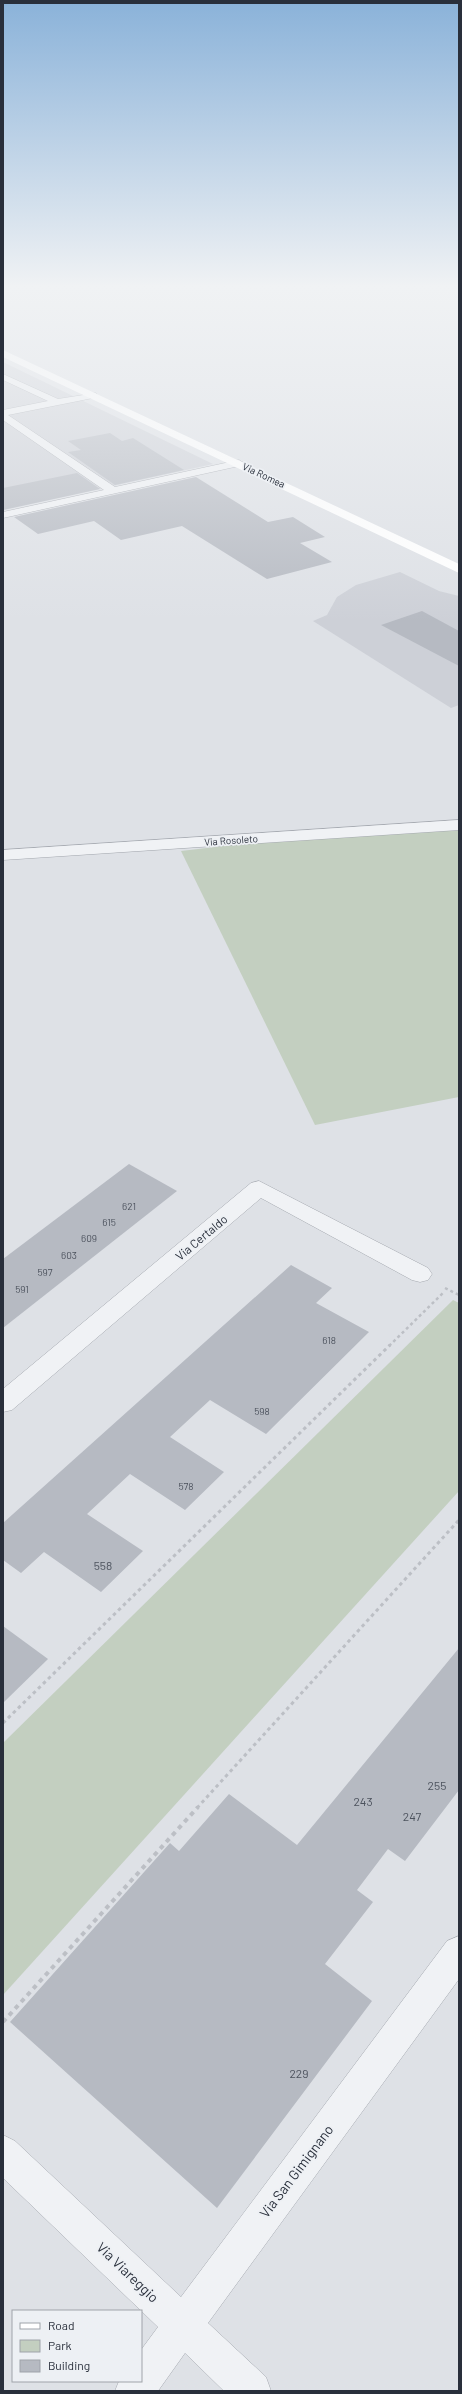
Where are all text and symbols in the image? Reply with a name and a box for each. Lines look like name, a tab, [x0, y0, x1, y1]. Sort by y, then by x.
street label: Via Romea	[241, 460, 287, 490]
street label: Via Rosoleto	[204, 832, 258, 848]
house number: 621	[122, 1200, 136, 1212]
street label: Via Certaldo	[172, 1211, 230, 1263]
house number: 615	[102, 1216, 116, 1228]
house number: 609	[81, 1232, 97, 1244]
house number: 603	[61, 1249, 77, 1261]
house number: 597	[37, 1266, 53, 1278]
house number: 591	[15, 1283, 29, 1295]
house number: 618	[322, 1334, 336, 1346]
house number: 598	[254, 1405, 270, 1417]
house number: 578	[178, 1480, 194, 1492]
house number: 558	[94, 1558, 112, 1572]
house number: 255	[428, 1778, 446, 1792]
house number: 243	[353, 1794, 373, 1808]
house number: 247	[403, 1809, 421, 1823]
house number: 229	[289, 2066, 309, 2080]
street label: Via San Gimignano	[256, 2121, 336, 2221]
street label: Via Viareggio	[94, 2238, 162, 2306]
legend	[12, 2310, 142, 2382]
text: Road	[48, 2318, 75, 2332]
text: Park	[48, 2338, 72, 2352]
text: Building	[48, 2358, 90, 2372]

